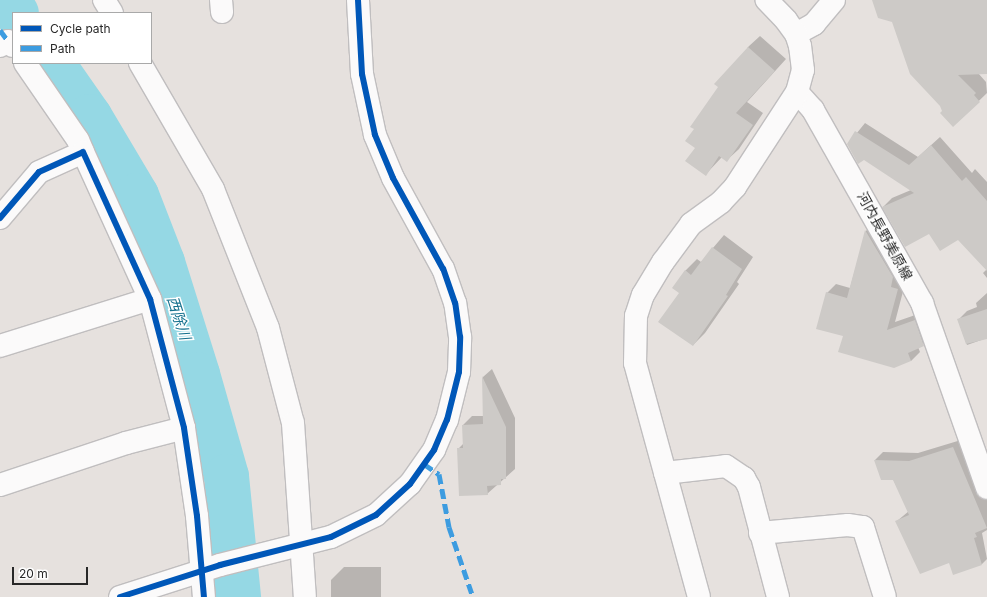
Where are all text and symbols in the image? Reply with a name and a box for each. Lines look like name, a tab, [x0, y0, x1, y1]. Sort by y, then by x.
legend	[12, 12, 152, 64]
text: Cycle path	[50, 21, 111, 36]
text: Path	[50, 41, 75, 56]
street label: 河内長野美原線	[854, 189, 916, 283]
water label: 西除川	[163, 294, 195, 342]
scale bar	[14, 559, 90, 585]
text: 20 m	[19, 566, 48, 581]

